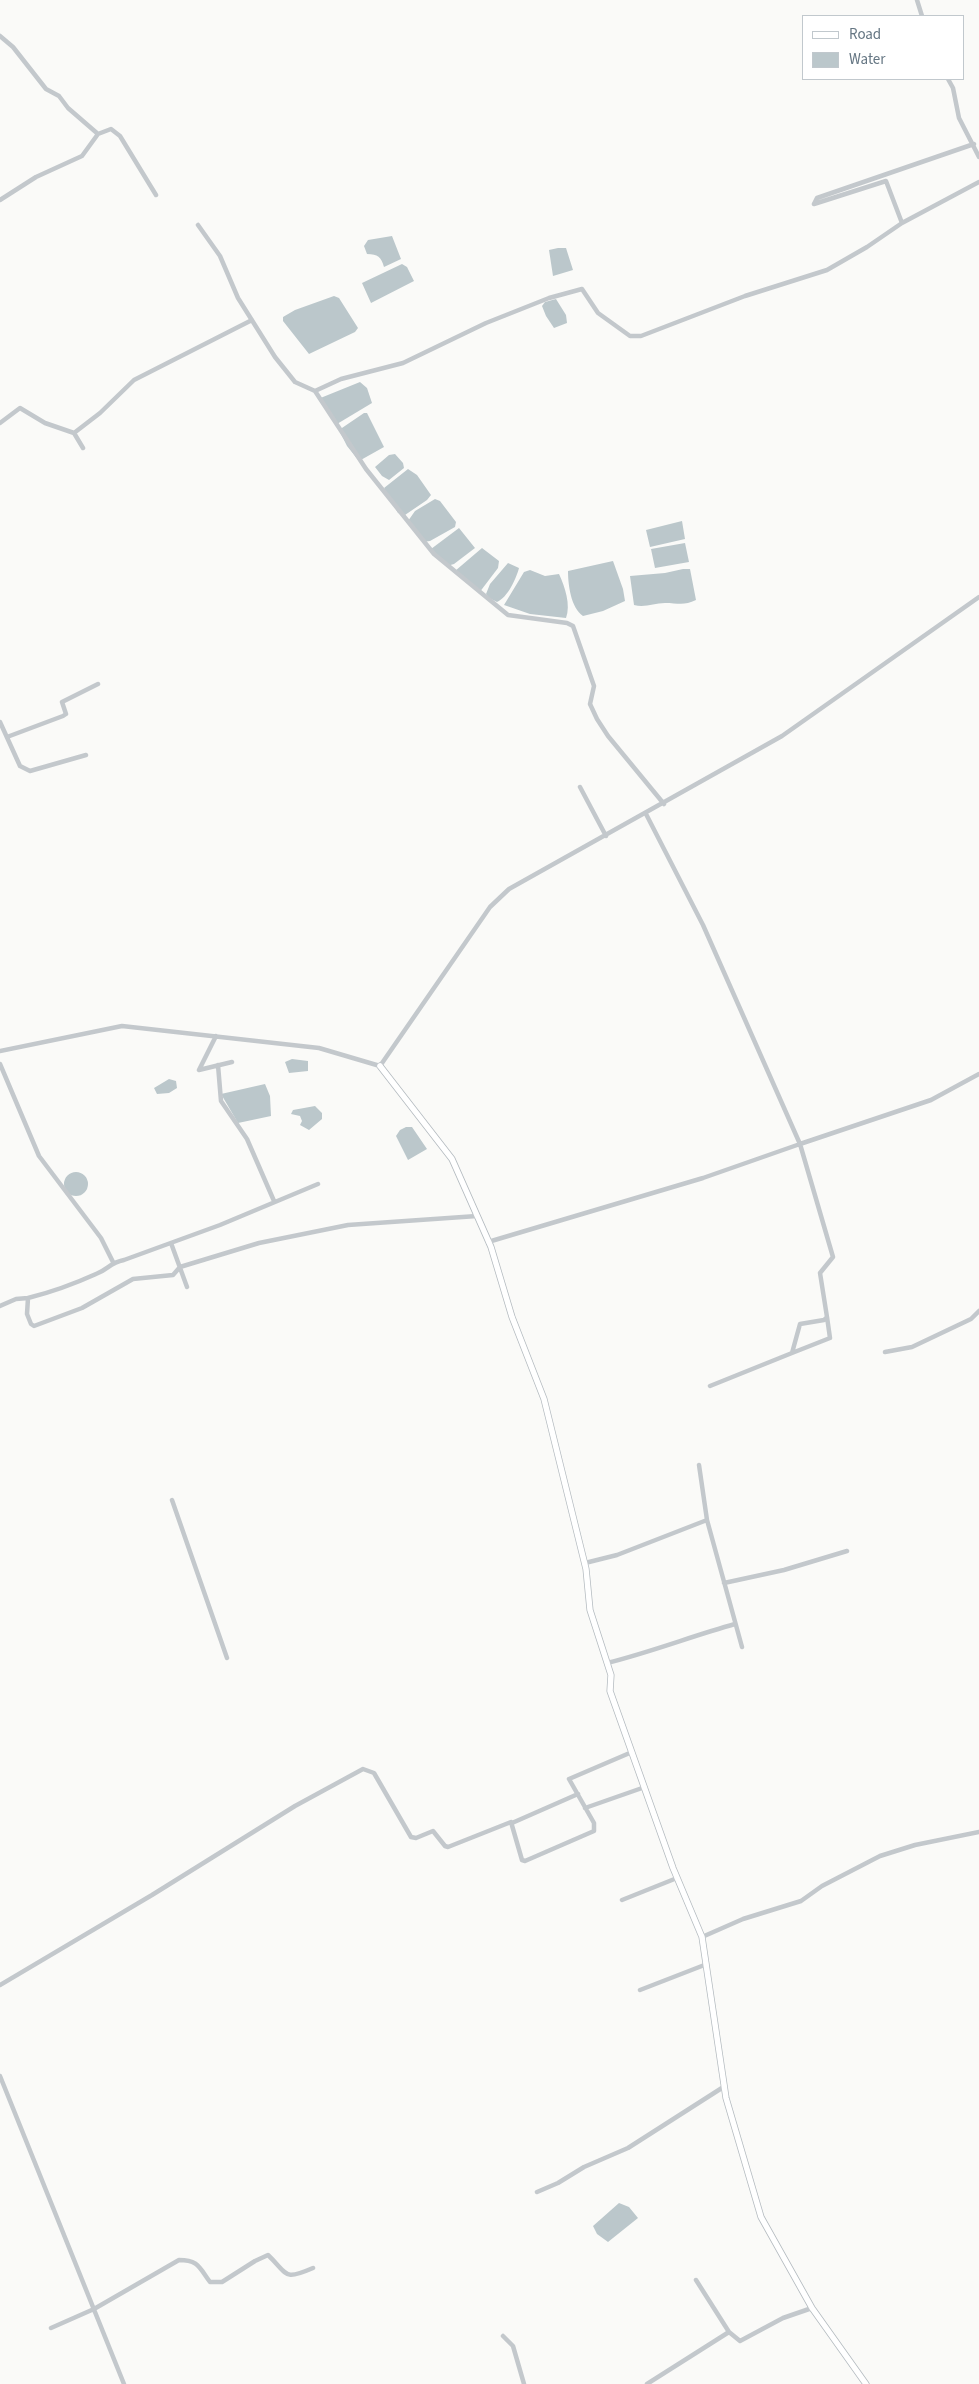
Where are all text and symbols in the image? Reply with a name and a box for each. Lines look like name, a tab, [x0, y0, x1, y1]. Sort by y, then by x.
legend	[802, 15, 964, 80]
text: Road	[849, 24, 881, 45]
text: Water	[849, 49, 885, 70]

